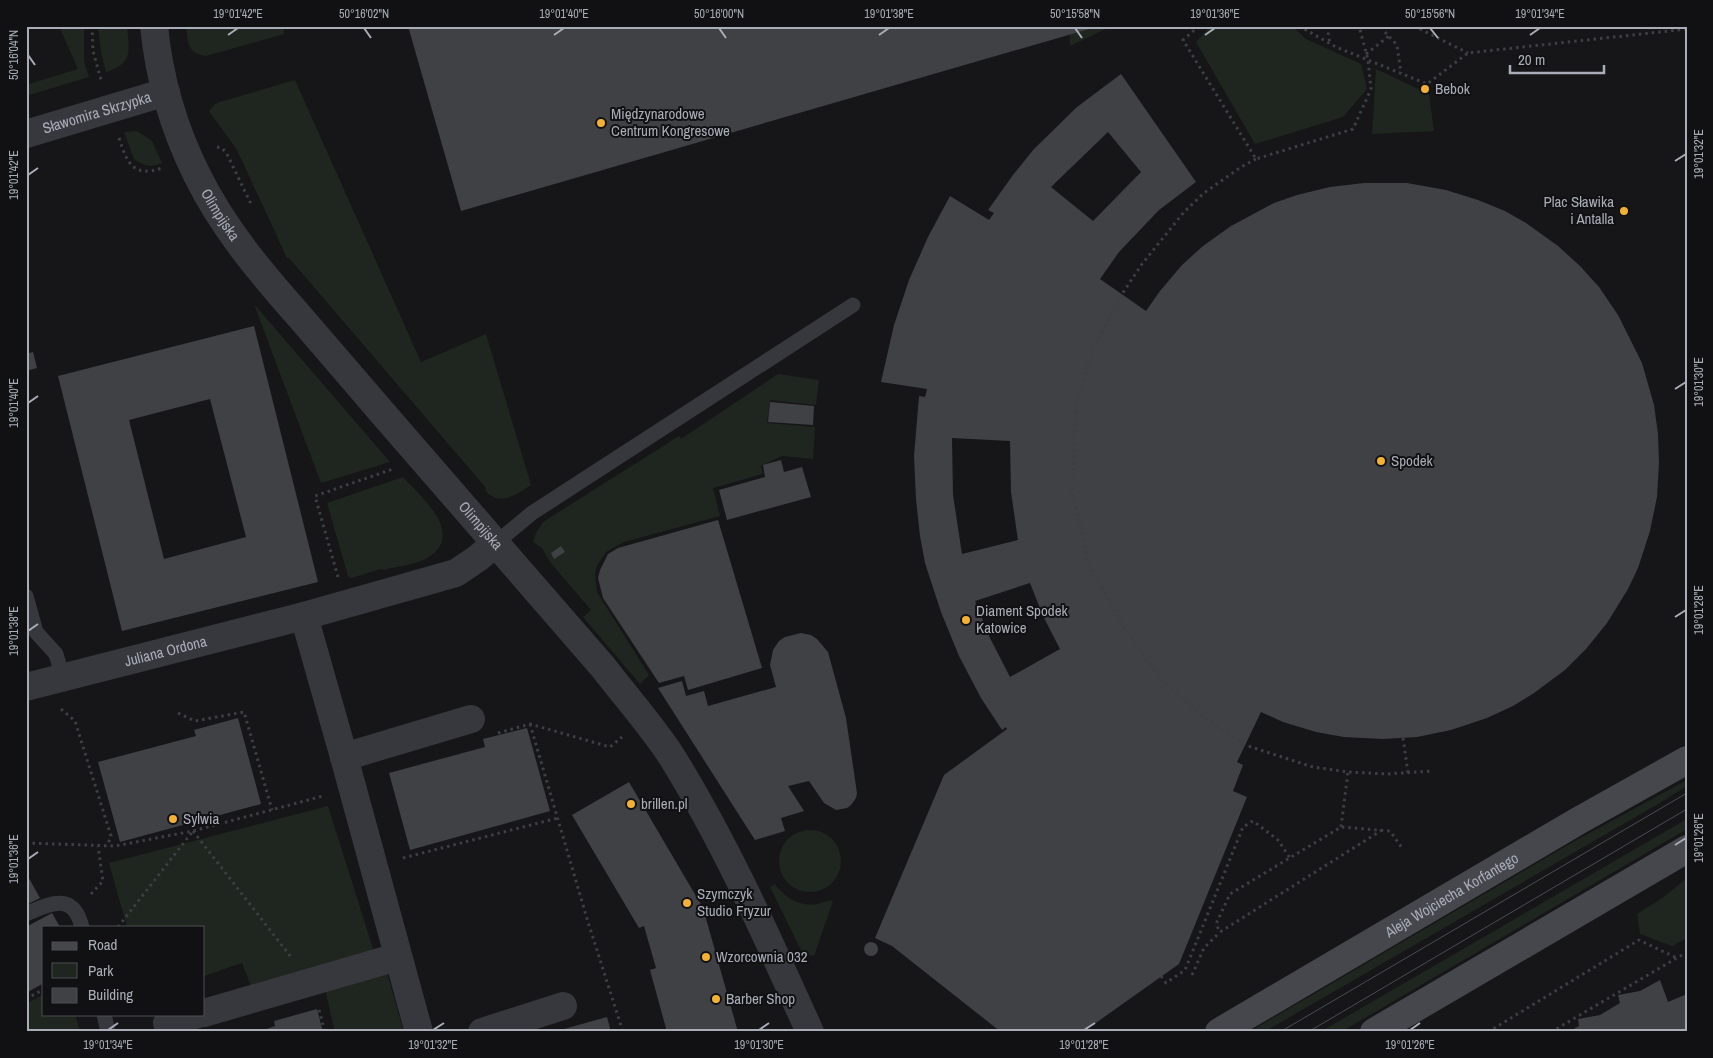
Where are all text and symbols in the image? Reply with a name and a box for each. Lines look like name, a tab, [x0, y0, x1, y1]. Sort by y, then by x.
text: 19°01'42"E	[213, 6, 263, 22]
text: 50°16'02"N	[339, 6, 389, 22]
text: 19°01'40"E	[539, 6, 589, 22]
text: 50°16'00"N	[694, 6, 744, 22]
text: 19°01'38"E	[864, 6, 914, 22]
text: 50°15'58"N	[1050, 6, 1100, 22]
text: 19°01'36"E	[1190, 6, 1240, 22]
text: 50°15'56"N	[1405, 6, 1455, 22]
text: 19°01'34"E	[1515, 6, 1565, 22]
text: 50°16'04"N	[6, 30, 22, 80]
scale bar	[1510, 42, 1604, 74]
text: 20 m	[1518, 49, 1545, 70]
place label: Bebok	[1435, 78, 1471, 99]
marker: Bebok	[1419, 83, 1431, 95]
street label: Sławomira Skrzypka	[40, 86, 154, 138]
place label: Międzynarodowe Centrum Kongresowe	[611, 103, 730, 141]
marker: Międzynarodowe Centrum Kongresowe	[595, 117, 607, 129]
text: 19°01'32"E	[1691, 129, 1707, 179]
text: 19°01'42"E	[6, 150, 22, 200]
street label: Olimpijska	[196, 185, 245, 245]
place label: Plac Sławika i Antalla	[1544, 191, 1614, 229]
marker: Plac Sławika i Antalla	[1618, 205, 1630, 217]
text: 19°01'30"E	[1691, 357, 1707, 407]
text: 19°01'40"E	[6, 378, 22, 428]
place label: Spodek	[1391, 450, 1434, 471]
marker: Spodek	[1375, 455, 1387, 467]
street label: Olimpijska	[454, 497, 508, 554]
text: 19°01'28"E	[1691, 585, 1707, 635]
place label: Diament Spodek Katowice	[976, 600, 1068, 638]
text: 19°01'38"E	[6, 606, 22, 656]
marker: Diament Spodek Katowice	[960, 614, 972, 626]
street label: Juliana Ordona	[122, 630, 209, 671]
place label: brillen.pl	[641, 793, 688, 814]
marker: brillen.pl	[625, 798, 637, 810]
place label: Sylwia	[183, 808, 219, 829]
marker: Sylwia	[167, 813, 179, 825]
text: 19°01'26"E	[1691, 813, 1707, 863]
text: 19°01'36"E	[6, 834, 22, 884]
street label: Aleja Wojciecha Korfantego	[1380, 847, 1522, 943]
place label: Szymczyk Studio Fryzur	[697, 883, 771, 921]
marker: Szymczyk Studio Fryzur	[681, 897, 693, 909]
legend	[42, 926, 205, 1016]
text: Road	[88, 934, 117, 955]
place label: Wzorcownia 032	[716, 946, 808, 967]
marker: Wzorcownia 032	[700, 951, 712, 963]
text: Park	[88, 960, 114, 981]
text: Building	[88, 984, 133, 1005]
place label: Barber Shop	[726, 988, 795, 1009]
marker: Barber Shop	[710, 993, 722, 1005]
text: 19°01'34"E	[83, 1037, 133, 1053]
text: 19°01'32"E	[408, 1037, 458, 1053]
text: 19°01'30"E	[734, 1037, 784, 1053]
text: 19°01'28"E	[1059, 1037, 1109, 1053]
text: 19°01'26"E	[1385, 1037, 1435, 1053]

